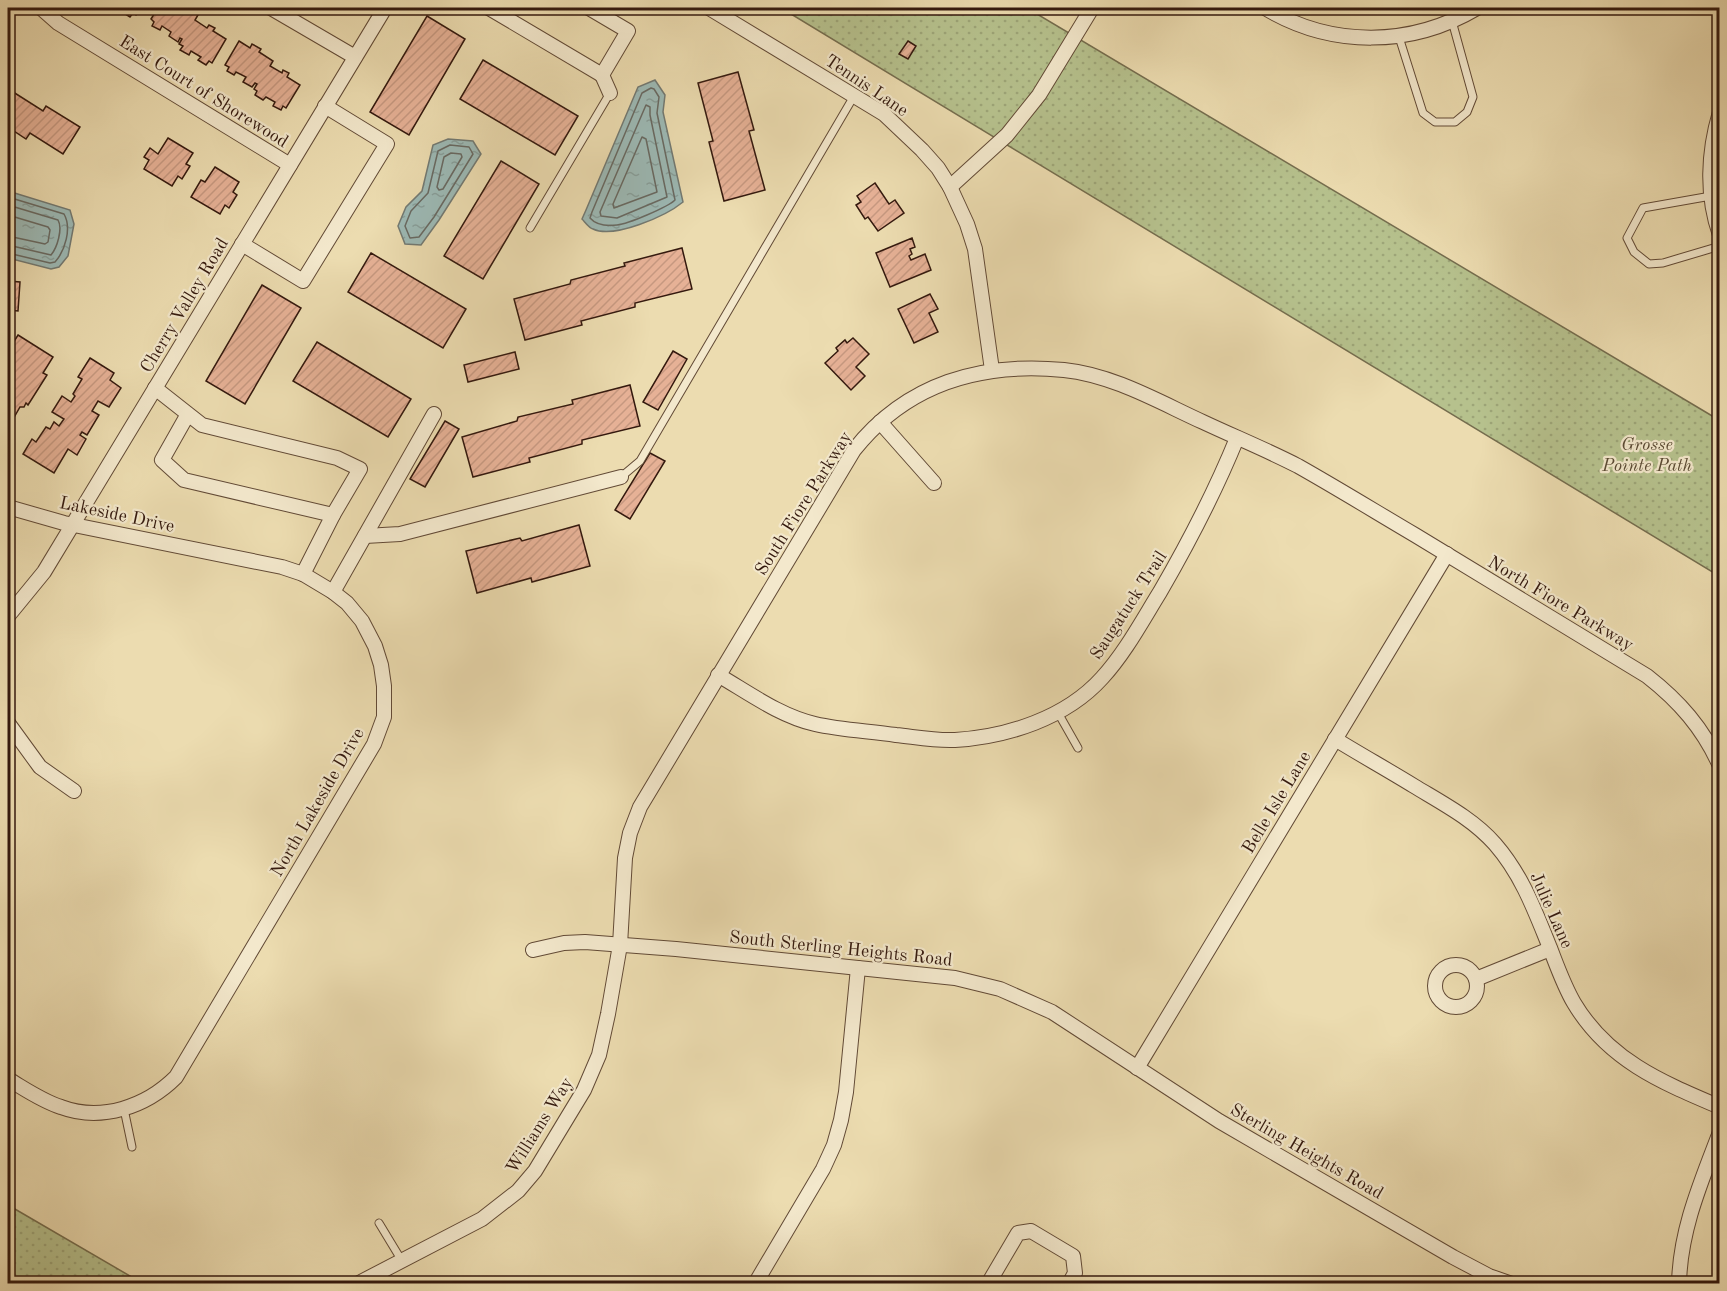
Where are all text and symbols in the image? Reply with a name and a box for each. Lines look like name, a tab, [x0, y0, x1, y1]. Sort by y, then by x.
street label: East Court of Shorewood	[116, 32, 291, 151]
street label: Tennis Lane	[822, 52, 911, 120]
street label: Cherry Valley Road	[138, 235, 232, 376]
street label: South Fiore Parkway	[752, 428, 856, 579]
park label: Grosse Pointe Path	[1601, 436, 1692, 475]
street label: Lakeside Drive	[58, 494, 176, 536]
street label: Saugatuck Trail	[1087, 548, 1171, 663]
street label: North Fiore Parkway	[1484, 553, 1637, 655]
street label: North Lakeside Drive	[268, 725, 368, 880]
street label: Belle Isle Lane	[1239, 748, 1314, 857]
street label: Julie Lane	[1526, 870, 1576, 951]
street label: South Sterling Heights Road	[728, 928, 953, 970]
street label: Williams Way	[503, 1074, 577, 1177]
street label: Sterling Heights Road	[1227, 1101, 1386, 1203]

